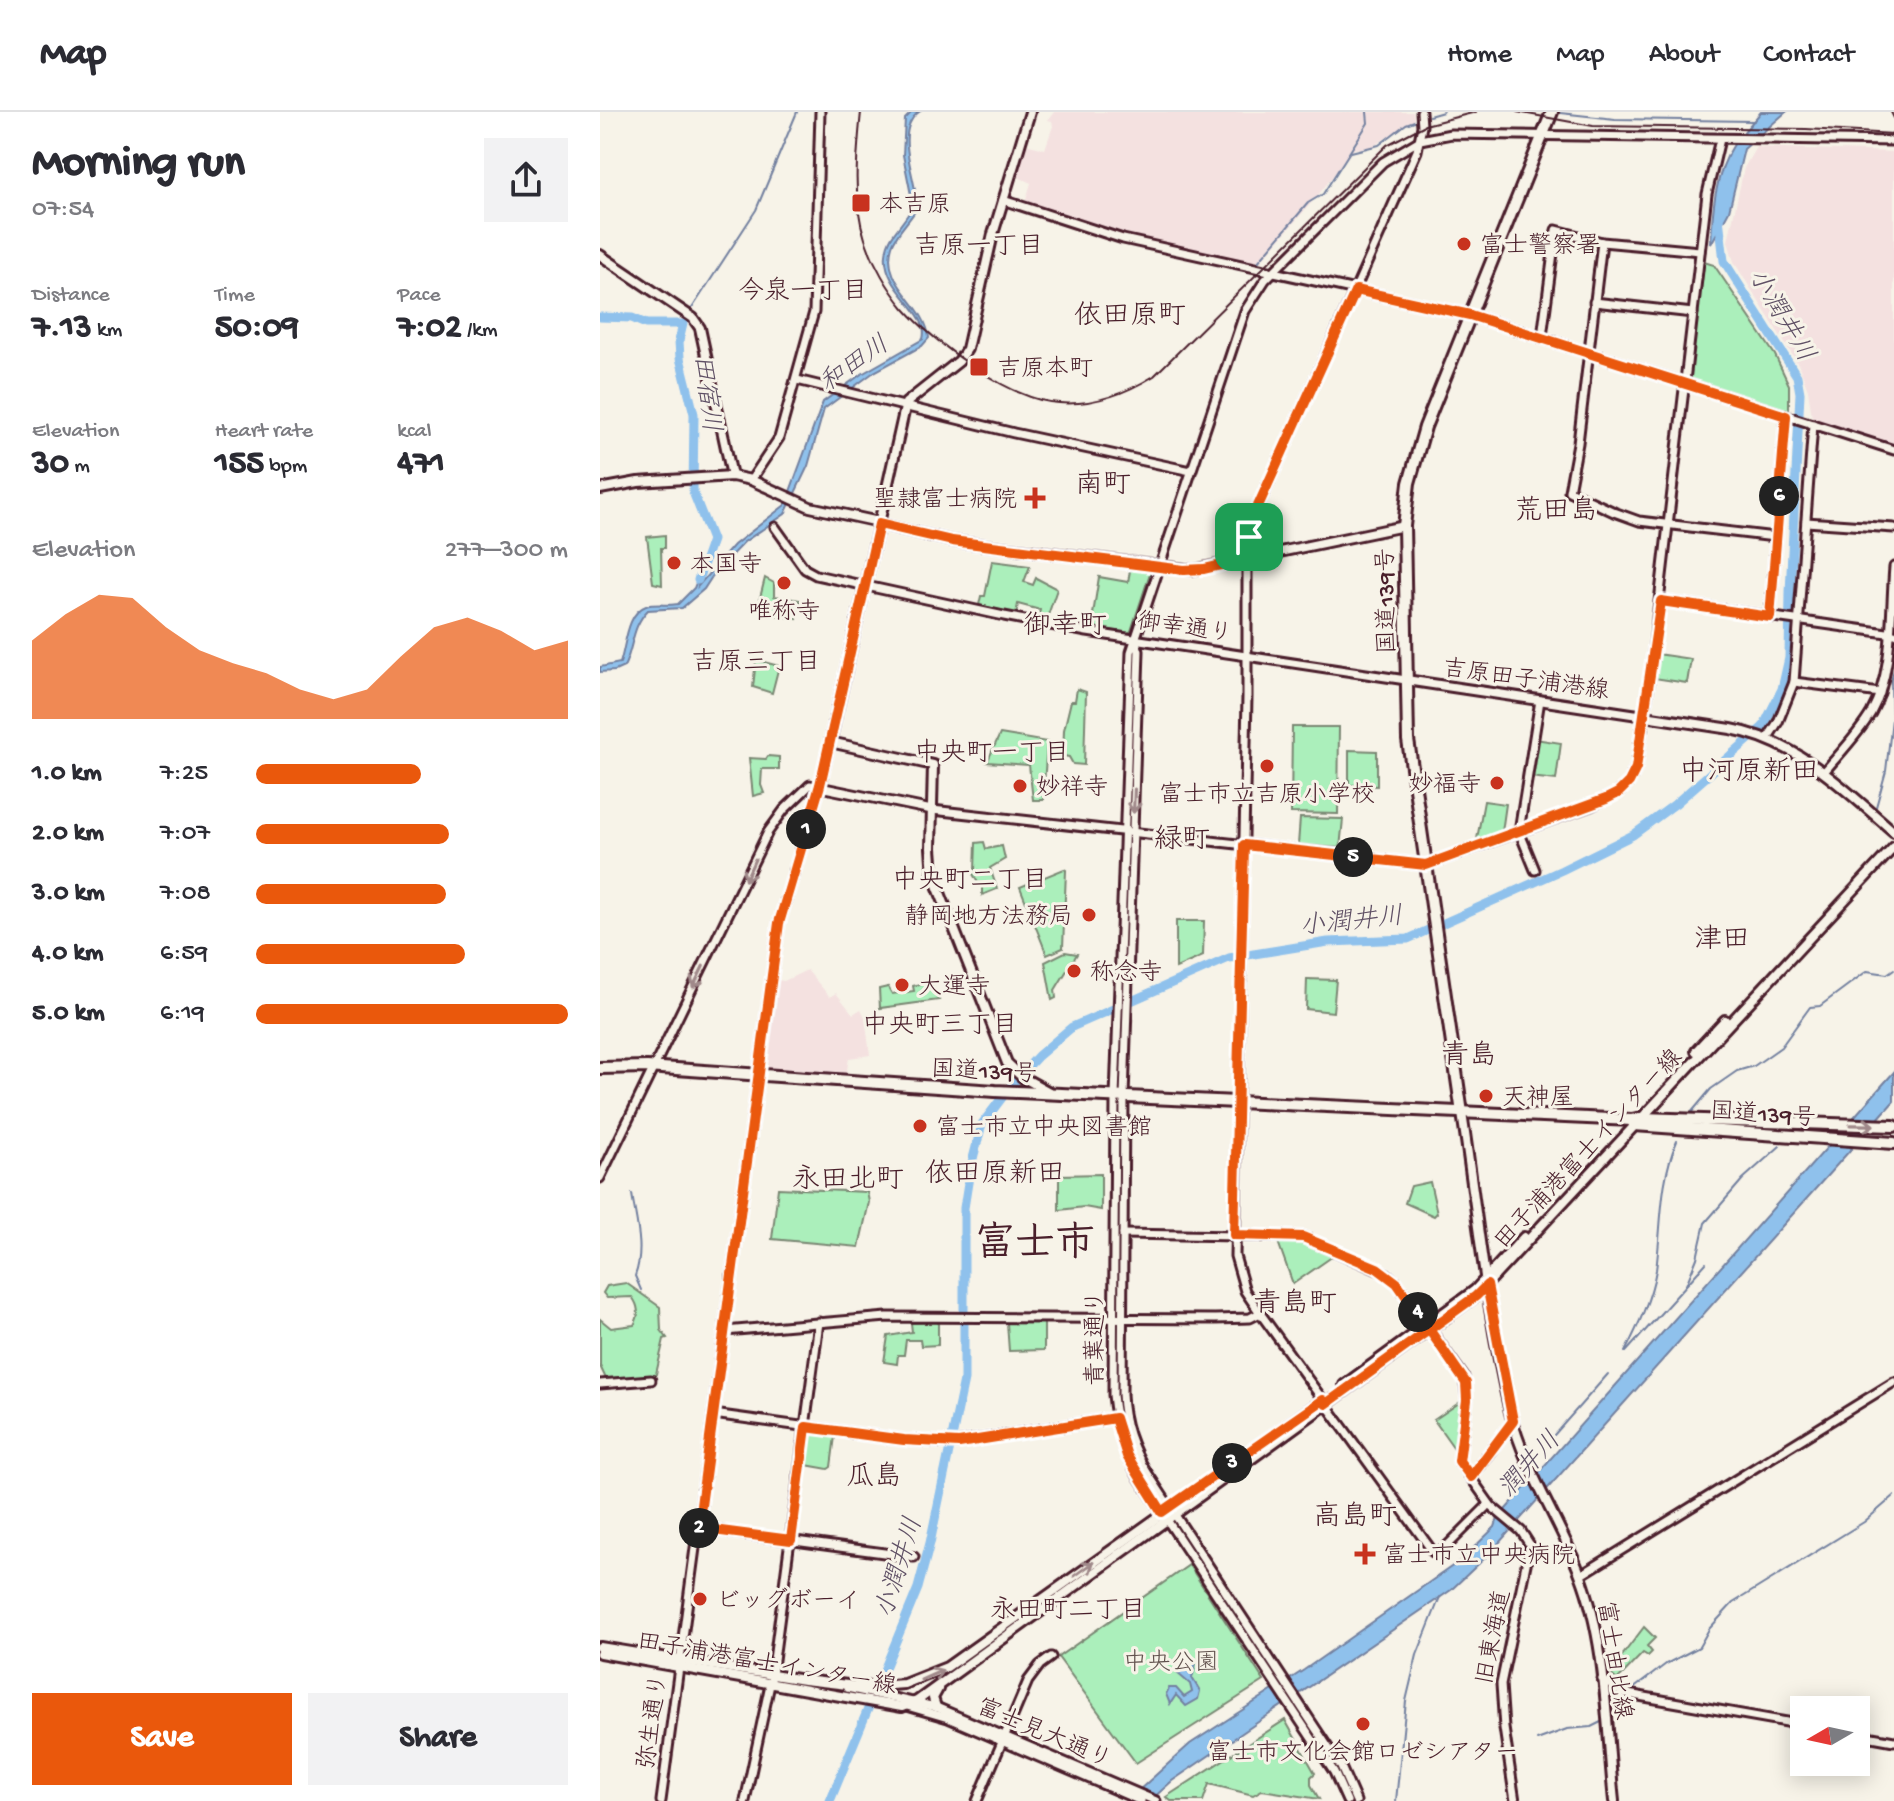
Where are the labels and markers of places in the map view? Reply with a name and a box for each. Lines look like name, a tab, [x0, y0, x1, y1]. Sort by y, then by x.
place label: 本吉原	[879, 191, 951, 221]
marker: 本吉原	[850, 192, 872, 214]
place label: 富士警察署	[1480, 232, 1600, 262]
marker: 富士警察署	[1455, 235, 1473, 253]
place label: 吉原本町	[997, 355, 1093, 385]
marker: 吉原本町	[968, 356, 990, 378]
pin: 6	[1759, 476, 1799, 516]
place label: 聖隷富士病院	[873, 486, 1017, 516]
marker: 聖隷富士病院	[1024, 487, 1046, 509]
pin	[1215, 503, 1283, 571]
place label: 本国寺	[690, 551, 762, 581]
marker: 本国寺	[665, 554, 683, 572]
marker: 唯称寺	[775, 574, 793, 592]
place label: 唯称寺	[748, 598, 820, 628]
marker: 富士市立吉原小学校	[1258, 757, 1276, 775]
place label: 妙福寺	[1409, 771, 1481, 801]
place label: 妙祥寺	[1036, 774, 1108, 804]
marker: 妙福寺	[1488, 774, 1506, 792]
marker: 妙祥寺	[1011, 777, 1029, 795]
place label: 富士市立吉原小学校	[1159, 781, 1375, 811]
pin: 1	[786, 809, 826, 849]
pin: 5	[1333, 837, 1373, 877]
place label: 静岡地方法務局	[905, 903, 1073, 933]
marker: 静岡地方法務局	[1080, 906, 1098, 924]
place label: 称念寺	[1090, 959, 1162, 989]
marker: 称念寺	[1065, 962, 1083, 980]
place label: 大運寺	[918, 973, 990, 1003]
marker: 大運寺	[893, 976, 911, 994]
place label: 天神屋	[1502, 1084, 1574, 1114]
marker: 天神屋	[1477, 1087, 1495, 1105]
place label: 富士市立中央図書館	[936, 1114, 1152, 1144]
marker: 富士市立中央図書館	[911, 1117, 929, 1135]
pin: 4	[1398, 1292, 1438, 1332]
pin: 3	[1212, 1443, 1252, 1483]
pin: 2	[679, 1508, 719, 1548]
place label: 富士市立中央病院	[1383, 1542, 1575, 1572]
marker: 富士市立中央病院	[1354, 1543, 1376, 1565]
place label: ビッグボーイ	[716, 1587, 860, 1617]
marker: ビッグボーイ	[691, 1590, 709, 1608]
marker: 富士市文化会館ロゼシアター	[1354, 1715, 1372, 1733]
place label: 富士市文化会館ロゼシアター	[1207, 1739, 1519, 1769]

